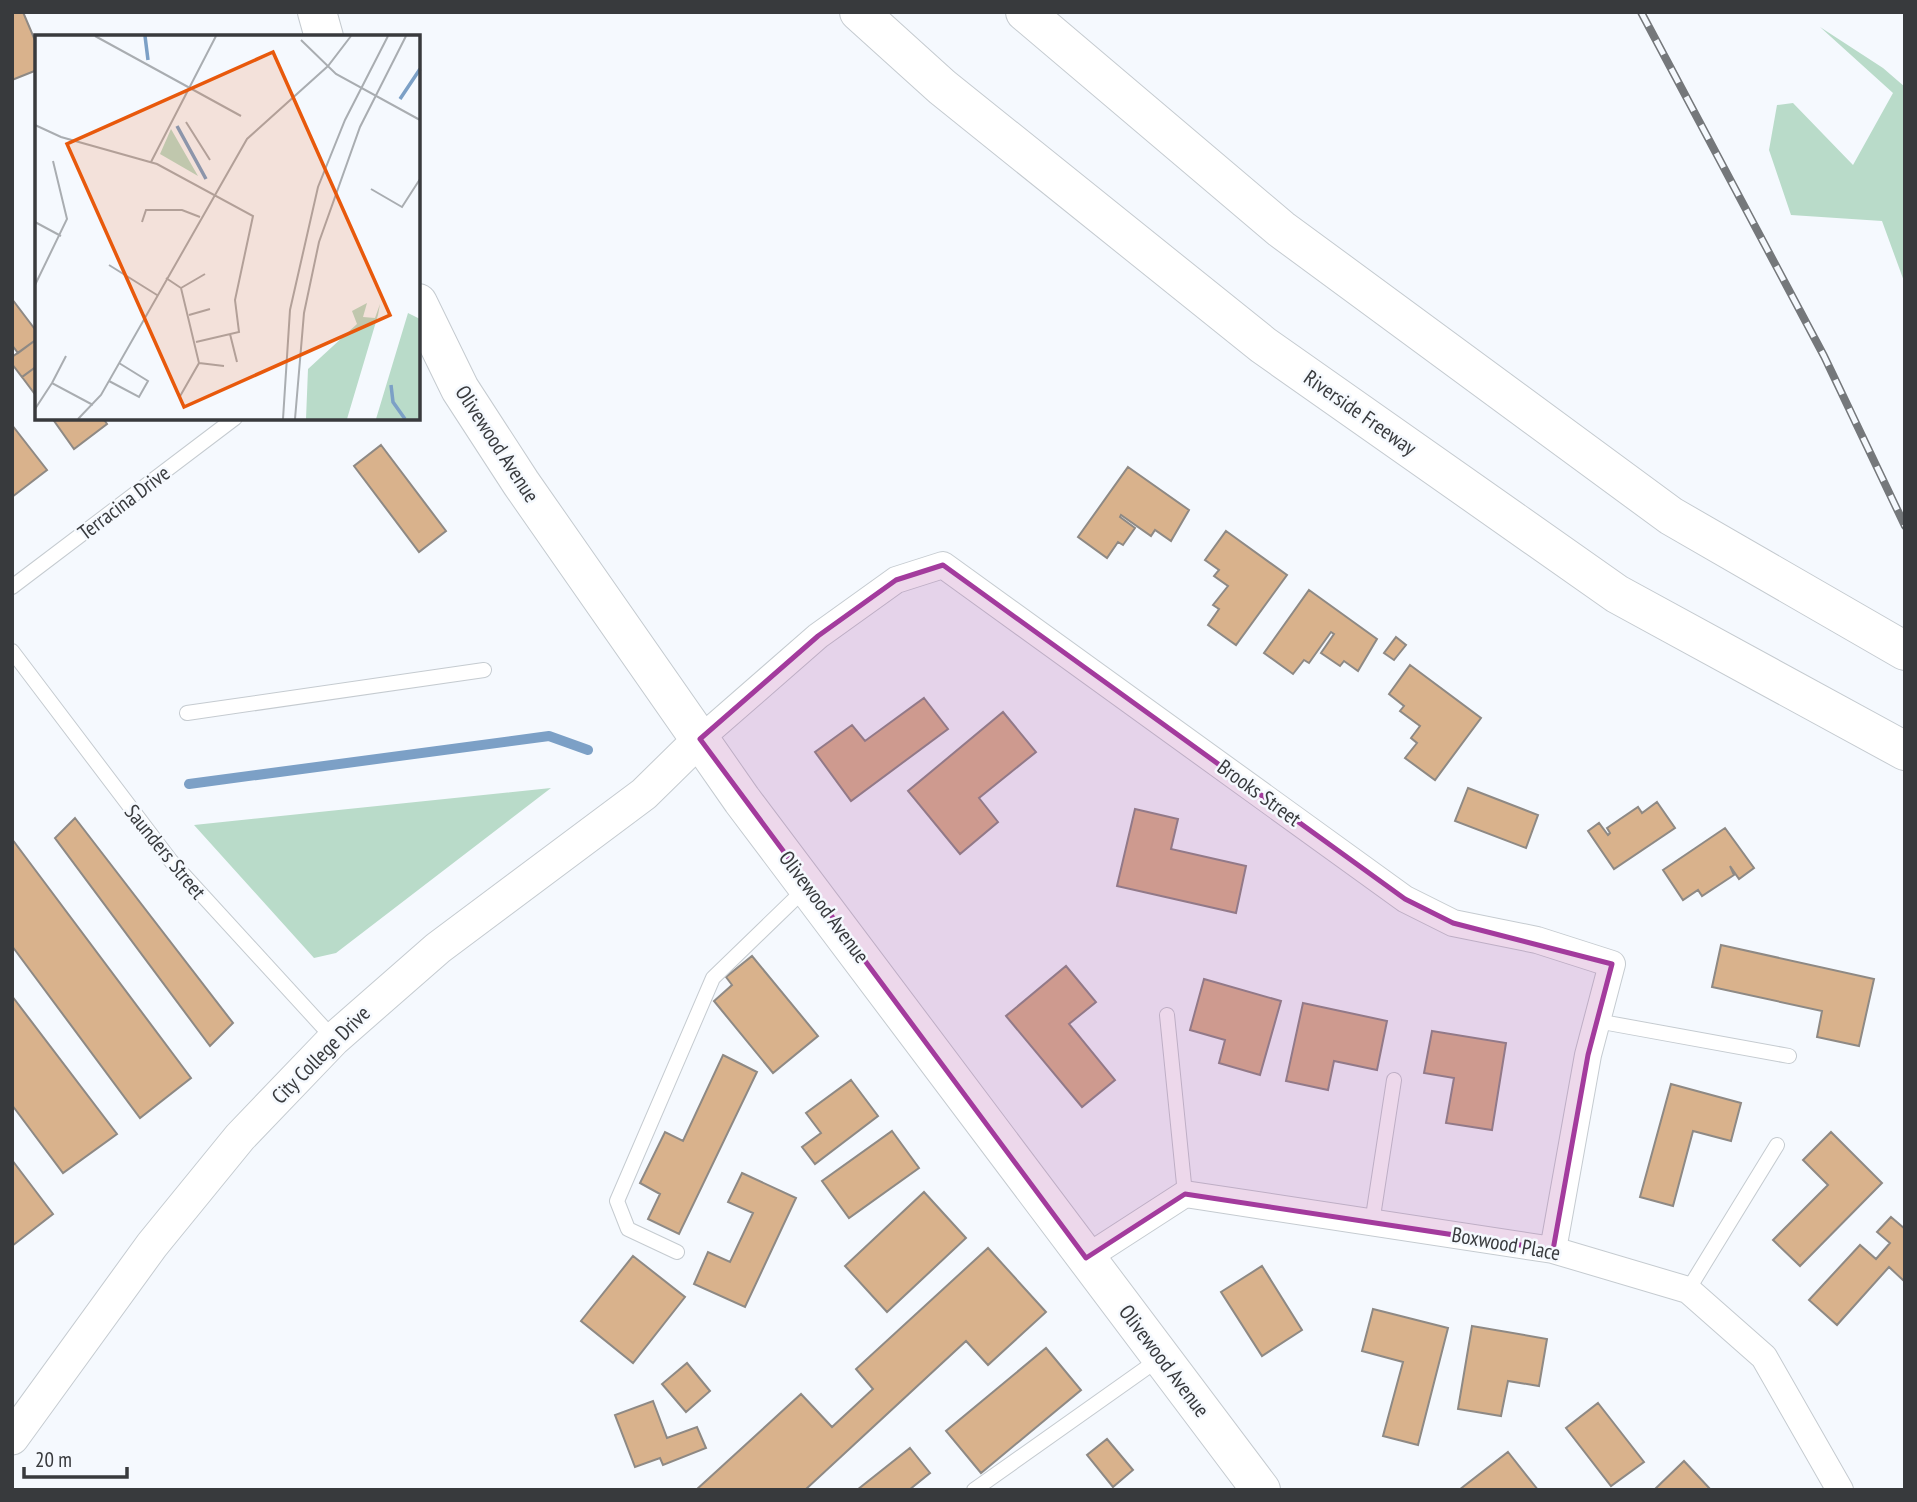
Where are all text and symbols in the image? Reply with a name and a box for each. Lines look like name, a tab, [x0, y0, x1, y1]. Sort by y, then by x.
inset map	[35, 35, 420, 420]
street label: Riverside Freeway	[1299, 364, 1422, 461]
street label: Olivewood Avenue	[450, 380, 545, 507]
street label: Terracina Drive	[72, 459, 175, 546]
street label: Brooks Street	[1212, 753, 1307, 832]
street label: Saunders Street	[119, 799, 212, 905]
street label: Olivewood Avenue	[773, 845, 876, 968]
street label: City College Drive	[266, 1000, 376, 1110]
street label: Boxwood Place	[1450, 1221, 1562, 1266]
street label: Olivewood Avenue	[1113, 1299, 1216, 1422]
scale bar	[24, 1436, 128, 1480]
text: 20 m	[35, 1446, 72, 1473]

